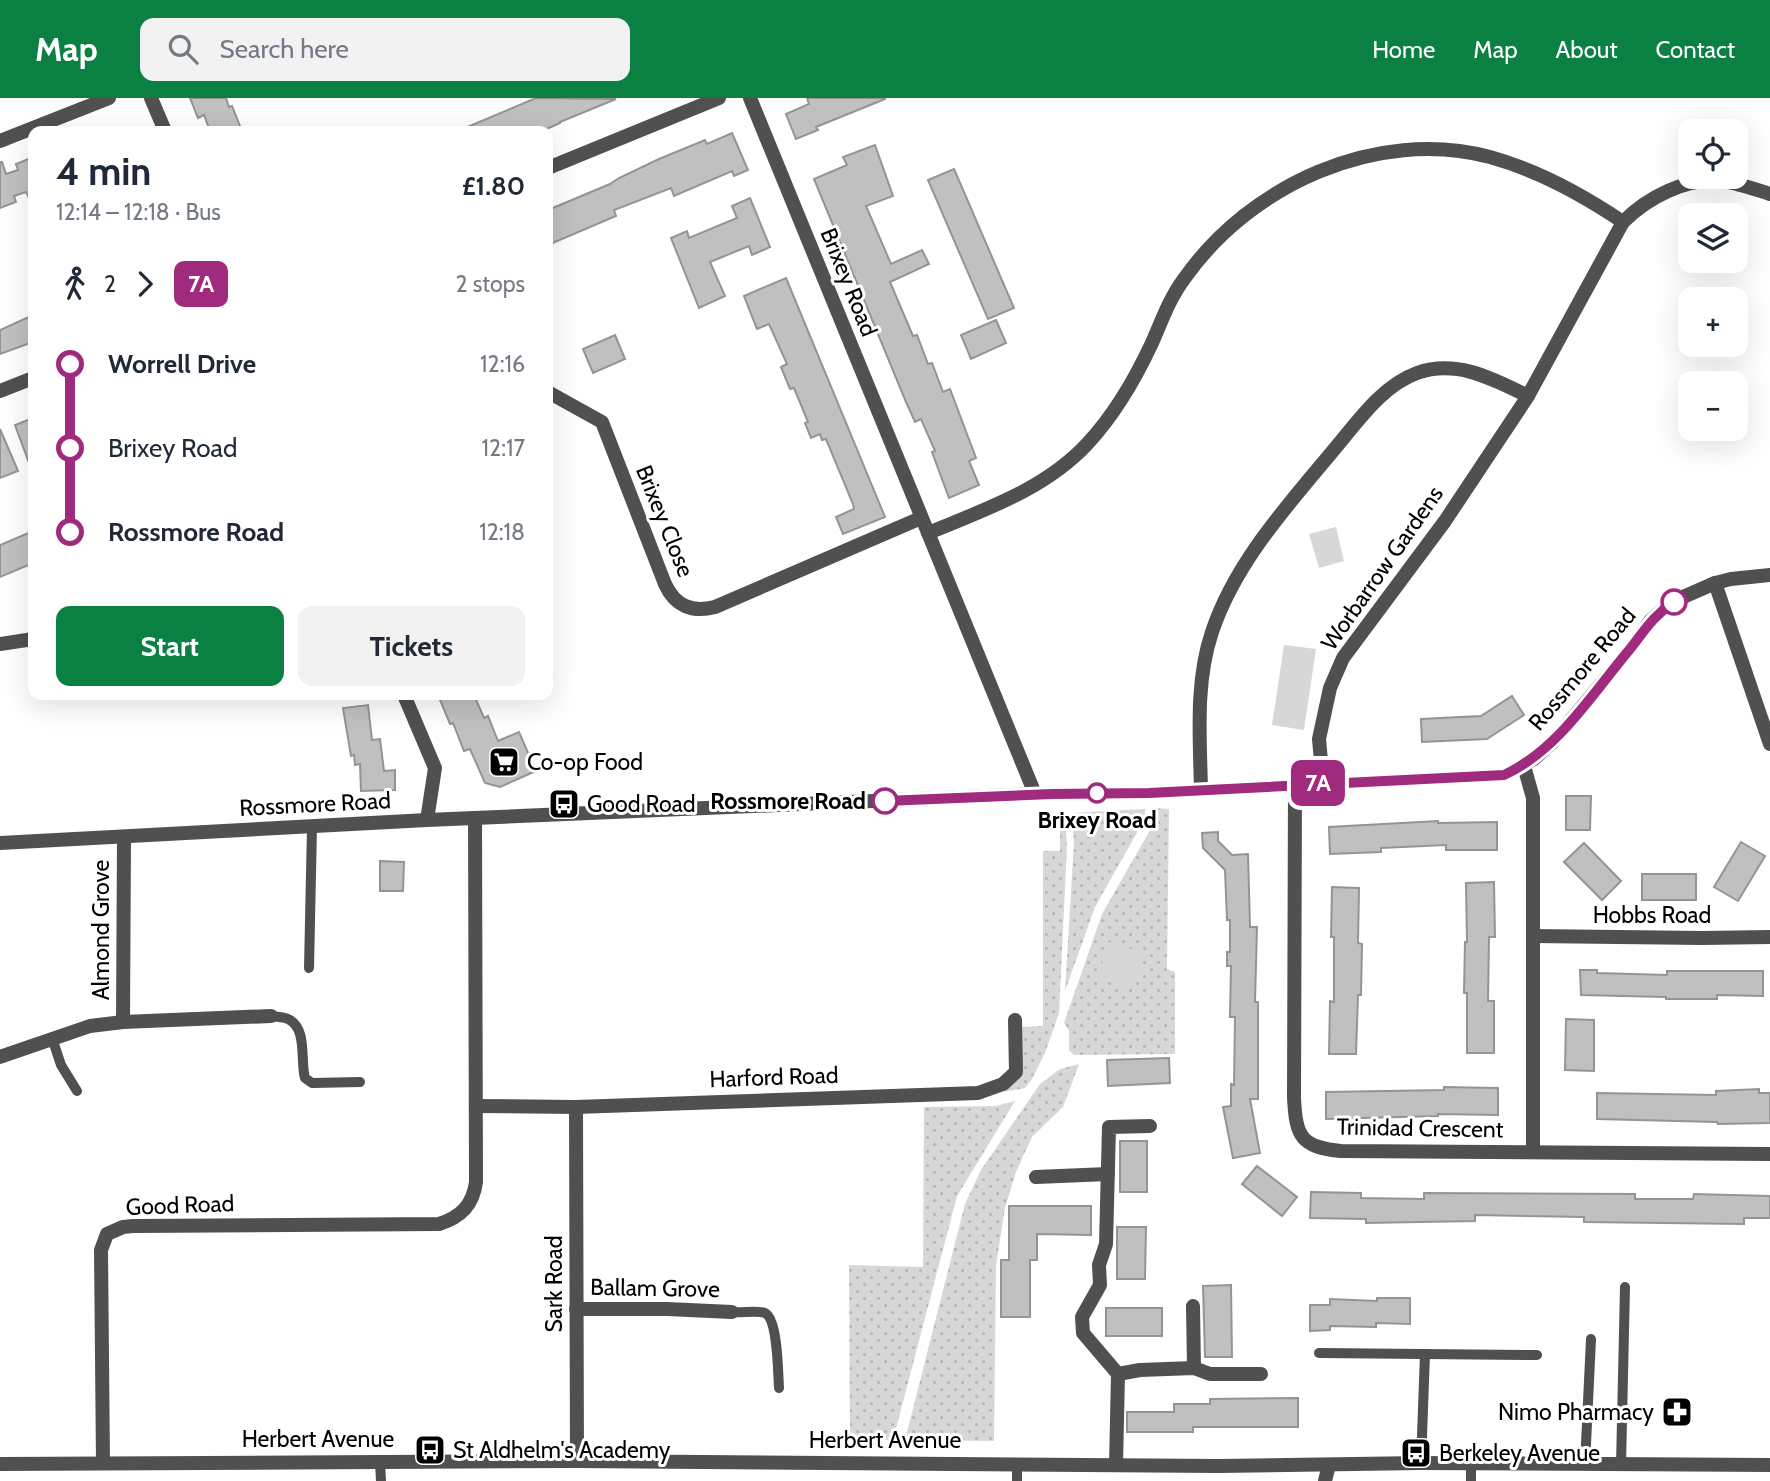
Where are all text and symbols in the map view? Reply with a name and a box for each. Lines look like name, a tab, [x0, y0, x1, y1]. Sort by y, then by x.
search box	[140, 18, 630, 81]
text: Map	[35, 29, 98, 69]
icon: search	[164, 30, 202, 68]
text: Search here	[220, 33, 349, 65]
text: Home	[1372, 35, 1435, 64]
text: Map	[1473, 35, 1518, 64]
text: About	[1556, 35, 1618, 64]
text: Contact	[1656, 35, 1735, 64]
map controls	[1678, 119, 1748, 441]
button: locate	[1678, 119, 1748, 189]
text: 4 min	[56, 148, 151, 195]
text: £1.80	[462, 170, 525, 202]
text: 12:14 – 12:18 · Bus	[56, 198, 221, 226]
button: layers	[1678, 203, 1748, 273]
street label: Brixey Road	[815, 224, 883, 340]
icon: walk	[56, 265, 94, 303]
icon: forward	[126, 265, 164, 303]
text: 7A	[188, 269, 214, 298]
text: 2	[104, 270, 116, 298]
text: 2 stops	[456, 270, 525, 298]
button: +	[1678, 287, 1748, 357]
text: Worrell Drive	[108, 348, 256, 380]
text: 12:16	[480, 350, 525, 378]
button: −	[1678, 371, 1748, 441]
text: Brixey Road	[108, 432, 238, 464]
text: 12:17	[482, 434, 525, 462]
street label: Brixey Close	[630, 461, 700, 581]
street label: Worbarrow Gardens	[1315, 481, 1449, 655]
text: Rossmore Road	[108, 516, 284, 548]
text: 12:18	[479, 518, 525, 546]
unlabelled marker	[1661, 589, 1687, 615]
street label: Rossmore Road	[1522, 602, 1642, 736]
button: Start	[56, 606, 284, 686]
button: Tickets	[298, 606, 525, 686]
supermarket icon: Co-op Food	[487, 745, 521, 779]
place label: Co-op Food	[527, 748, 643, 776]
line badge: 7A	[1286, 760, 1350, 806]
text: 7A	[1305, 768, 1331, 797]
marker: Brixey Road	[1087, 783, 1107, 803]
street label: Rossmore Road	[238, 786, 392, 822]
bus stop icon: Good Road	[547, 787, 581, 821]
place label: Rossmore Road	[710, 787, 866, 815]
marker: Rossmore Road	[872, 788, 898, 814]
place label: Good Road	[587, 790, 695, 818]
place label: Brixey Road	[1037, 806, 1157, 834]
street label: Almond Grove	[87, 859, 115, 1000]
street label: Hobbs Road	[1593, 901, 1711, 929]
street label: Harford Road	[709, 1061, 839, 1093]
street label: Trinidad Crescent	[1336, 1113, 1504, 1143]
street label: Good Road	[125, 1189, 235, 1221]
street label: Sark Road	[540, 1235, 568, 1333]
street label: Ballam Grove	[590, 1273, 720, 1303]
pharmacy icon: Nimo Pharmacy	[1660, 1395, 1694, 1429]
place label: Nimo Pharmacy	[1498, 1398, 1654, 1426]
street label: Herbert Avenue	[242, 1425, 395, 1453]
street label: Herbert Avenue	[809, 1426, 962, 1454]
bus stop icon: St Aldhelm's Academy	[413, 1433, 447, 1467]
place label: St Aldhelm's Academy	[453, 1436, 671, 1464]
bus stop icon: Berkeley Avenue	[1399, 1436, 1433, 1470]
place label: Berkeley Avenue	[1439, 1439, 1600, 1467]

